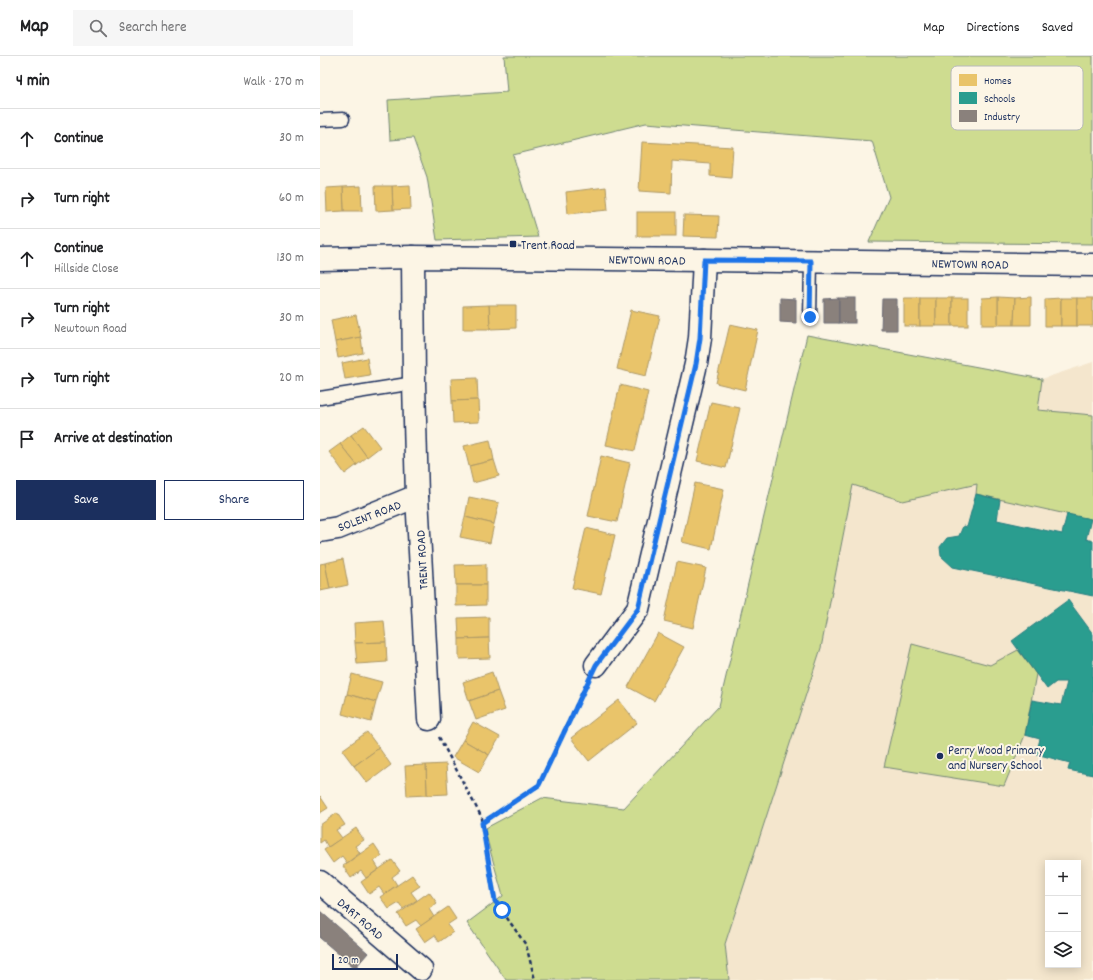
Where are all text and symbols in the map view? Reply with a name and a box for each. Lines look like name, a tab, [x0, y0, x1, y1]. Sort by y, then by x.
search box	[73, 10, 353, 46]
text: Map	[20, 14, 49, 41]
icon: search	[87, 17, 109, 39]
text: Search here	[119, 17, 187, 39]
text: Map	[923, 18, 945, 38]
text: Directions	[967, 18, 1020, 38]
text: Saved	[1042, 18, 1073, 38]
legend	[951, 66, 1083, 130]
text: 4 min	[16, 70, 50, 94]
text: Walk · 270 m	[243, 73, 304, 92]
text: Homes	[984, 74, 1012, 90]
text: Schools	[984, 92, 1016, 108]
text: Industry	[984, 110, 1020, 126]
icon: ahead	[16, 128, 38, 150]
text: Continue	[54, 128, 103, 150]
text: 30 m	[279, 129, 304, 148]
icon: right	[16, 188, 38, 210]
text: Turn right	[54, 188, 110, 210]
text: 60 m	[279, 189, 304, 208]
place label: Trent Road	[521, 237, 575, 256]
text: Continue	[54, 238, 103, 260]
marker: Trent Road	[508, 239, 518, 249]
icon: ahead	[16, 248, 38, 270]
text: 130 m	[276, 249, 304, 268]
street label: NEWTOWN ROAD	[608, 251, 686, 272]
street label: NEWTOWN ROAD	[931, 255, 1009, 276]
text: Hillside Close	[54, 260, 118, 279]
text: Turn right	[54, 298, 110, 320]
icon: right	[16, 308, 38, 330]
route end	[801, 308, 819, 326]
text: 30 m	[279, 309, 304, 328]
text: Newtown Road	[54, 320, 127, 339]
icon: right	[16, 368, 38, 390]
text: Turn right	[54, 368, 110, 390]
text: 20 m	[279, 369, 304, 388]
icon: arrive	[16, 428, 38, 450]
text: Arrive at destination	[54, 428, 172, 450]
button: Save	[16, 480, 156, 520]
button: Share	[164, 480, 304, 520]
street label: SOLENT ROAD	[335, 496, 405, 538]
street label: TRENT ROAD	[412, 529, 435, 590]
place label: Perry Wood Primary and Nursery School	[948, 742, 1045, 776]
marker: Perry Wood Primary and Nursery School	[935, 751, 945, 761]
map controls	[1045, 860, 1081, 968]
button: +	[1045, 860, 1081, 896]
street label: DART ROAD	[332, 894, 387, 946]
button: −	[1045, 896, 1081, 932]
route start	[493, 901, 511, 919]
button: layers	[1045, 932, 1081, 968]
scale bar	[332, 952, 398, 971]
text: 20 m	[338, 953, 359, 969]

